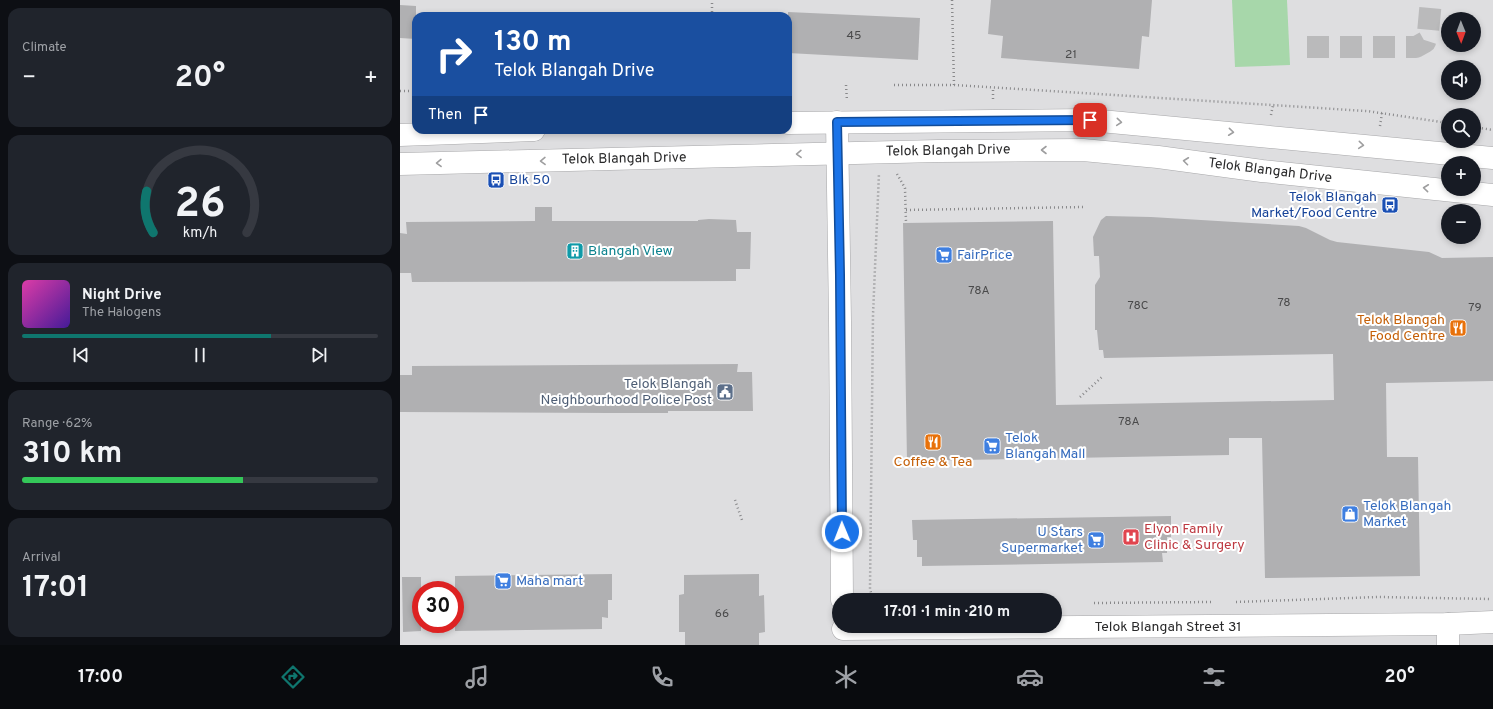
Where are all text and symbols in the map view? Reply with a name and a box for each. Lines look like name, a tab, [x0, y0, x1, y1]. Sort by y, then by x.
north arrow	[1441, 12, 1481, 52]
map controls	[1441, 12, 1481, 244]
text: 130 m	[494, 25, 572, 61]
icon: right	[428, 28, 480, 80]
house number: 45	[847, 28, 861, 44]
text: Climate	[22, 40, 67, 56]
house number: 21	[1065, 47, 1077, 63]
text: 20°	[175, 60, 225, 97]
text: Telok Blangah Drive	[494, 60, 654, 83]
button: sound	[1441, 60, 1481, 100]
text: −	[22, 65, 36, 92]
text: +	[364, 65, 378, 92]
pin	[1073, 103, 1107, 137]
icon: arrive	[470, 104, 492, 126]
text: Then	[428, 106, 462, 125]
button: search	[1441, 108, 1481, 148]
icon: arrive	[1079, 109, 1101, 131]
one-way arrow	[1116, 118, 1122, 127]
one-way arrow	[1228, 128, 1234, 137]
one-way arrow	[1358, 140, 1364, 149]
street label: Telok Blangah Drive	[885, 141, 1011, 161]
one-way arrow	[1041, 146, 1047, 154]
street label: Telok Blangah Drive	[561, 149, 687, 169]
one-way arrow	[796, 150, 802, 159]
street label: Telok Blangah Drive	[1207, 155, 1333, 187]
button: +	[1441, 156, 1481, 196]
one-way arrow	[540, 157, 546, 165]
one-way arrow	[1183, 157, 1189, 166]
one-way arrow	[436, 159, 442, 168]
bus stop icon: Blk 50	[486, 170, 506, 190]
place label: Blk 50	[509, 172, 550, 189]
text: 26	[175, 179, 226, 232]
one-way arrow	[1423, 183, 1429, 192]
place label: Telok Blangah Market/Food Centre	[1251, 189, 1377, 222]
bus stop icon: Telok Blangah Market/Food Centre	[1380, 195, 1400, 215]
button: −	[1441, 204, 1481, 244]
text: km/h	[183, 224, 217, 242]
building icon: Blangah View	[565, 241, 585, 261]
place label: Blangah View	[588, 243, 673, 260]
supermarket icon: FairPrice	[934, 245, 954, 265]
place label: FairPrice	[957, 247, 1013, 264]
house number: 78A	[968, 283, 990, 299]
text: Night Drive	[82, 286, 162, 305]
house number: 78	[1277, 295, 1291, 311]
house number: 78C	[1128, 298, 1149, 314]
house number: 79	[1468, 300, 1482, 316]
text: The Halogens	[82, 305, 161, 321]
place label: Telok Blangah Food Centre	[1357, 312, 1445, 345]
restaurant icon: Telok Blangah Food Centre	[1448, 318, 1468, 338]
icon: previous	[70, 344, 92, 366]
icon: pause	[189, 344, 211, 366]
icon: next	[308, 344, 330, 366]
place label: Telok Blangah Neighbourhood Police Post	[541, 376, 712, 409]
public building icon: Telok Blangah Neighbourhood Police Post	[715, 382, 735, 402]
house number: 78A	[1118, 414, 1140, 430]
text: Range · 62%	[22, 416, 92, 432]
place label: Telok Blangah Mall	[1005, 430, 1086, 463]
restaurant icon: Coffee & Tea	[923, 432, 943, 452]
text: 310 km	[22, 436, 122, 473]
supermarket icon: Telok Blangah Mall	[982, 436, 1002, 456]
place label: Coffee & Tea	[894, 454, 972, 471]
place label: Telok Blangah Market	[1363, 498, 1451, 531]
shop icon: Telok Blangah Market	[1340, 504, 1360, 524]
position arrow	[821, 511, 863, 553]
place label: Elyon Family Clinic & Surgery	[1144, 521, 1245, 554]
place label: U Stars Supermarket	[1001, 524, 1083, 557]
hospital icon: Elyon Family Clinic & Surgery	[1121, 527, 1141, 547]
supermarket icon: U Stars Supermarket	[1086, 530, 1106, 550]
text: Arrival	[22, 550, 61, 566]
text: 17:01	[22, 570, 89, 607]
supermarket icon: Maha mart	[493, 571, 513, 591]
place label: Maha mart	[516, 573, 583, 590]
speed limit sign: 30	[412, 581, 464, 633]
text: 17:01 · 1 min · 210 m	[884, 603, 1010, 622]
house number: 66	[715, 606, 729, 622]
street label: Telok Blangah Street 31	[1094, 619, 1242, 636]
icon: directions	[279, 663, 307, 691]
icon: music	[463, 663, 491, 691]
icon: phone	[648, 663, 676, 691]
icon: climate	[832, 663, 860, 691]
icon: car	[1016, 663, 1044, 691]
icon: filters	[1200, 663, 1228, 691]
text: 17:00	[78, 666, 123, 689]
text: 20°	[1384, 666, 1415, 689]

